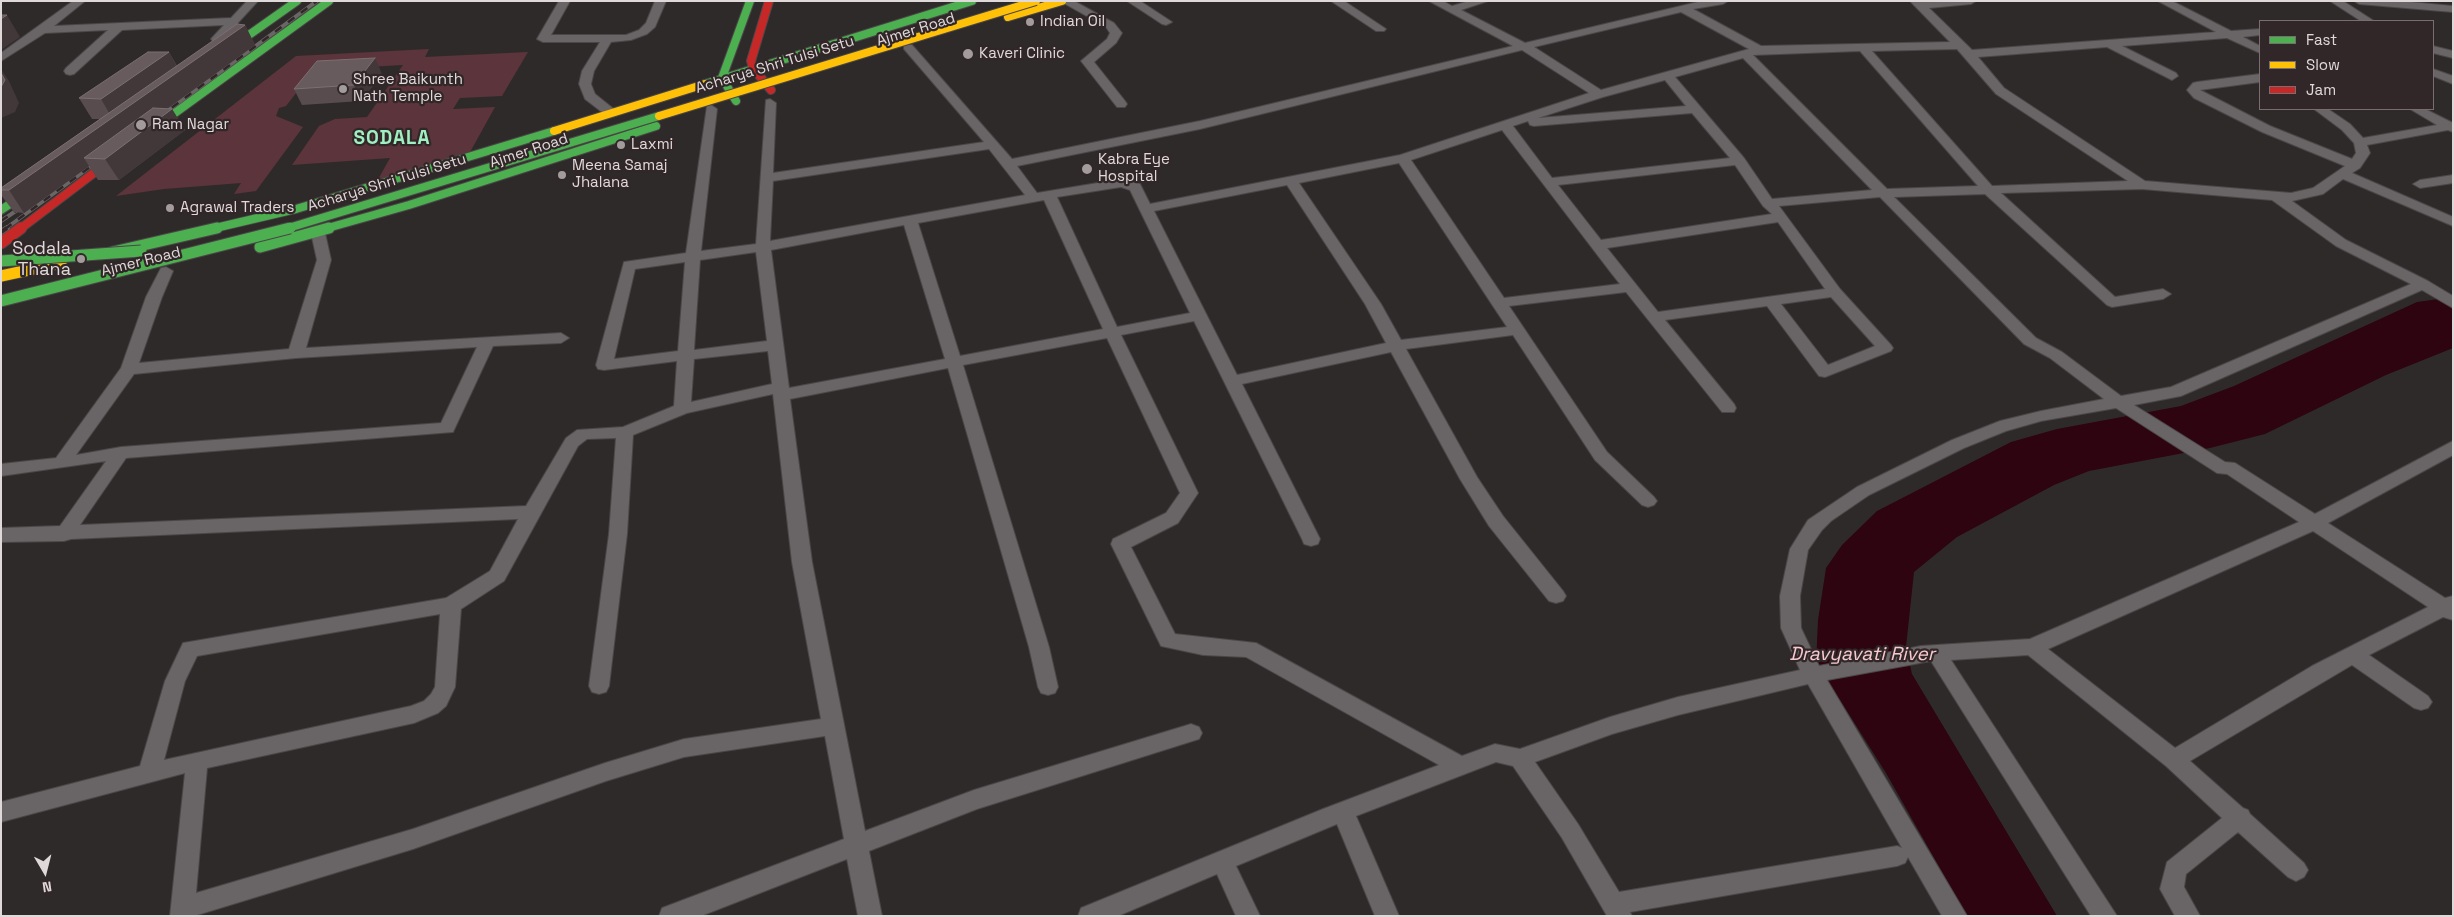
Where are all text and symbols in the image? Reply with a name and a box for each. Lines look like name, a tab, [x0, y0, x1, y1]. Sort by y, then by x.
street label: Ajmer Road	[875, 10, 957, 50]
place label: Indian Oil	[1040, 13, 1105, 31]
marker: Indian Oil	[1024, 16, 1036, 28]
legend	[2259, 20, 2434, 110]
text: Fast	[2306, 30, 2337, 49]
street label: Acharya Shri Tulsi Setu	[693, 32, 857, 98]
place label: Kaveri Clinic	[979, 45, 1065, 63]
marker: Kaveri Clinic	[961, 47, 975, 61]
text: Slow	[2306, 55, 2340, 74]
place label: Shree Baikunth Nath Temple	[353, 71, 463, 106]
text: Jam	[2306, 80, 2336, 99]
marker: Shree Baikunth Nath Temple	[337, 83, 349, 95]
place label: Ram Nagar	[152, 116, 229, 134]
marker: Ram Nagar	[134, 118, 148, 132]
district label: SODALA	[353, 128, 431, 150]
street label: Ajmer Road	[488, 130, 570, 172]
place label: Laxmi	[631, 136, 673, 154]
marker: Laxmi	[615, 139, 627, 151]
street label: Acharya Shri Tulsi Setu	[305, 150, 469, 216]
place label: Kabra Eye Hospital	[1098, 151, 1170, 186]
place label: Meena Samaj Jhalana	[572, 157, 667, 192]
marker: Kabra Eye Hospital	[1080, 162, 1094, 176]
marker: Meena Samaj Jhalana	[556, 169, 568, 181]
place label: Agrawal Traders	[180, 199, 294, 217]
marker: Agrawal Traders	[164, 202, 176, 214]
place label: Sodala Thana	[12, 238, 71, 280]
street label: Ajmer Road	[99, 243, 183, 281]
marker: Sodala Thana	[75, 253, 87, 265]
water label: Dravyavati River	[1789, 644, 1935, 666]
north arrow	[20, 847, 70, 897]
text: N	[41, 877, 53, 896]

